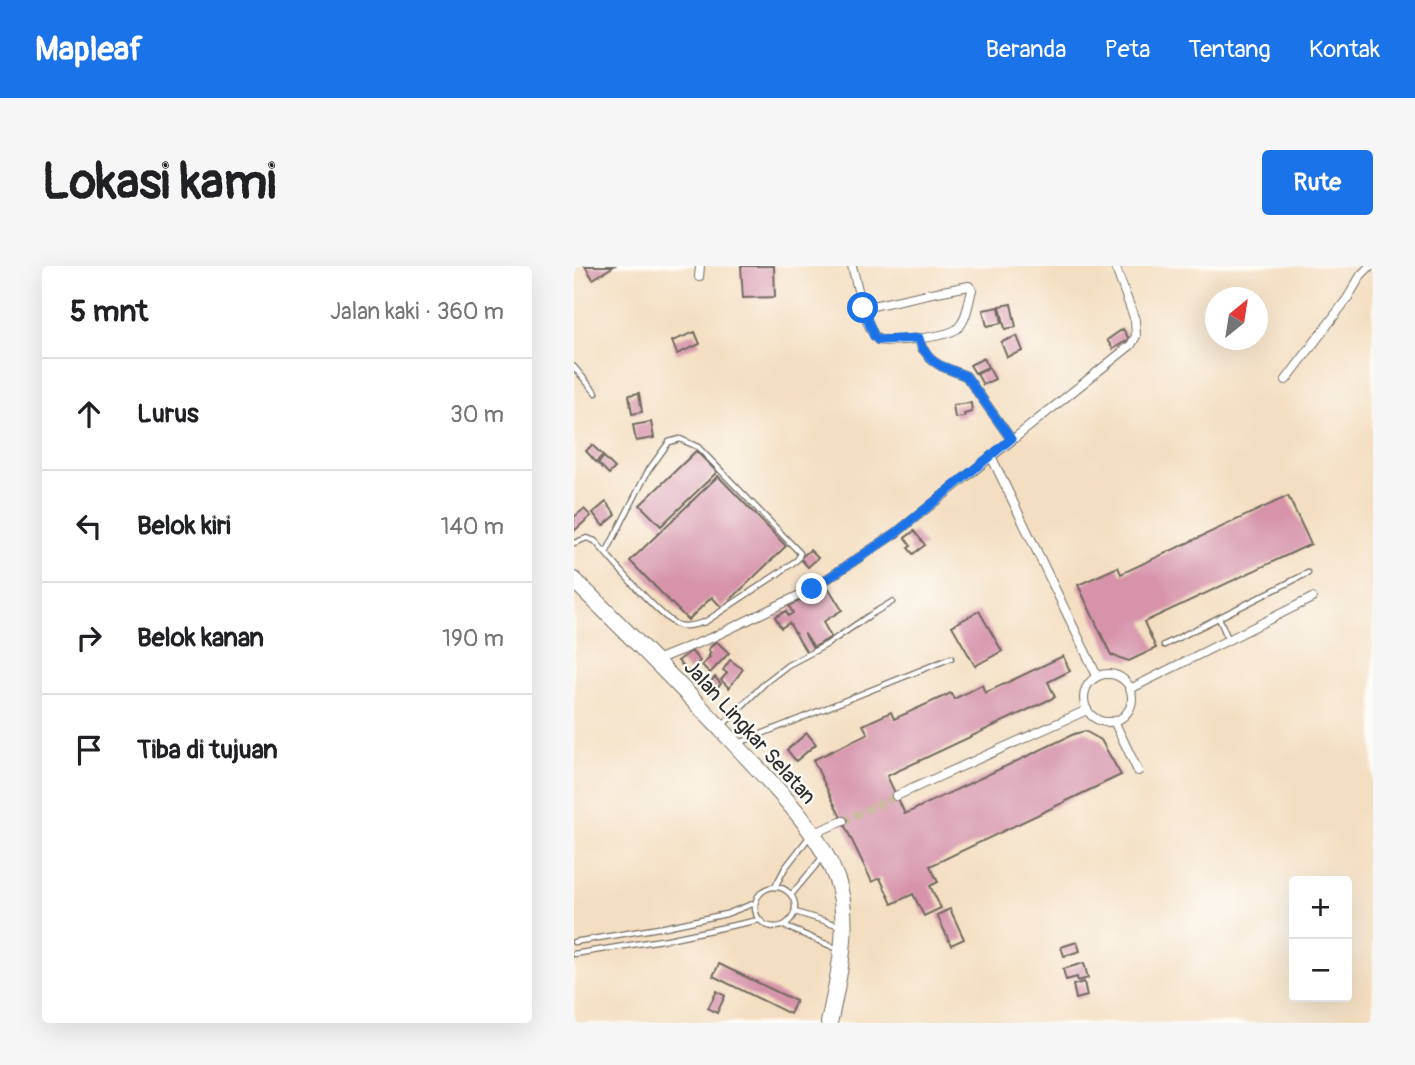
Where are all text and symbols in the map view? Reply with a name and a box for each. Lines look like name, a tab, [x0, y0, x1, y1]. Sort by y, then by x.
text: Mapleaf	[35, 29, 143, 70]
text: Beranda	[985, 35, 1066, 64]
text: Peta	[1104, 35, 1150, 64]
text: Tentang	[1188, 35, 1271, 64]
text: Kontak	[1309, 35, 1380, 64]
button: Rute	[1262, 150, 1373, 215]
text: Lokasi kami	[42, 152, 276, 213]
north arrow	[1205, 287, 1268, 350]
route start	[847, 292, 878, 323]
text: 5 mnt	[70, 293, 148, 330]
text: Jalan kaki · 360 m	[330, 297, 504, 326]
icon: ahead	[70, 395, 108, 433]
text: Lurus	[137, 398, 199, 430]
text: 30 m	[450, 400, 504, 429]
icon: left	[70, 507, 108, 545]
text: Belok kiri	[137, 510, 231, 542]
text: 140 m	[441, 512, 504, 541]
route end	[796, 573, 827, 604]
icon: right	[70, 619, 108, 657]
text: Belok kanan	[137, 622, 264, 654]
text: 190 m	[442, 624, 504, 653]
street label: Jalan Lingkar Selatan	[678, 655, 822, 810]
icon: arrive	[70, 731, 108, 769]
text: Tiba di tujuan	[137, 734, 278, 766]
map controls	[1289, 876, 1352, 1002]
button: +	[1289, 876, 1352, 939]
button: −	[1289, 939, 1352, 1002]

